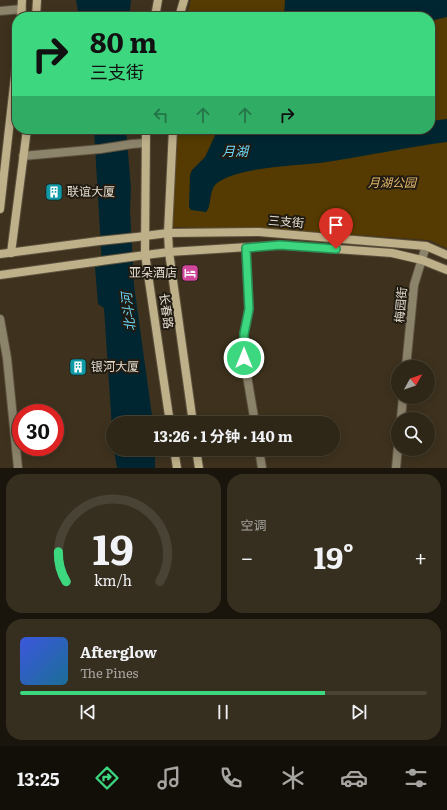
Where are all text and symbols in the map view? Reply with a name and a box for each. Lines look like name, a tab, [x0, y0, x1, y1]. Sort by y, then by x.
text: 80 m	[90, 20, 157, 62]
icon: right	[24, 28, 76, 80]
text: 三支街	[90, 58, 144, 85]
icon: left	[150, 104, 172, 126]
icon: ahead	[192, 104, 214, 126]
icon: ahead	[234, 104, 256, 126]
icon: right	[276, 104, 298, 126]
water label: 月湖	[222, 141, 250, 160]
park label: 月湖公园	[368, 173, 418, 191]
building icon: 联谊大厦	[44, 182, 64, 202]
place label: 联谊大厦	[67, 182, 115, 200]
pin	[319, 208, 353, 249]
street label: 三支街	[267, 210, 305, 232]
icon: arrive	[325, 214, 347, 236]
place label: 亚朵酒店	[129, 263, 177, 281]
hotel icon: 亚朵酒店	[180, 263, 200, 283]
street label: 梅园街	[389, 286, 411, 324]
water label: 北斗河	[116, 289, 139, 332]
street label: 长春路	[156, 292, 178, 330]
position arrow	[223, 337, 265, 379]
building icon: 银河大厦	[68, 357, 88, 377]
place label: 银河大厦	[91, 357, 139, 375]
north arrow	[391, 360, 435, 404]
map controls	[391, 360, 435, 456]
speed limit sign: 30	[12, 404, 64, 456]
button: search	[391, 412, 435, 456]
text: 13:26 · 1 分钟 · 140 m	[153, 424, 293, 447]
text: 19	[93, 515, 134, 577]
text: 空调	[241, 515, 267, 534]
text: 19°	[314, 534, 354, 578]
text: −	[241, 540, 253, 573]
text: +	[414, 540, 427, 573]
text: km/h	[94, 568, 133, 589]
text: Afterglow	[80, 640, 157, 663]
text: The Pines	[80, 663, 138, 682]
icon: previous	[77, 701, 99, 723]
icon: pause	[212, 701, 234, 723]
icon: next	[348, 701, 370, 723]
icon: directions	[93, 764, 121, 792]
icon: music	[155, 764, 183, 792]
icon: phone	[217, 764, 245, 792]
icon: climate	[279, 764, 307, 792]
icon: car	[340, 764, 368, 792]
icon: filters	[402, 764, 430, 792]
text: 13:25	[17, 765, 60, 792]

